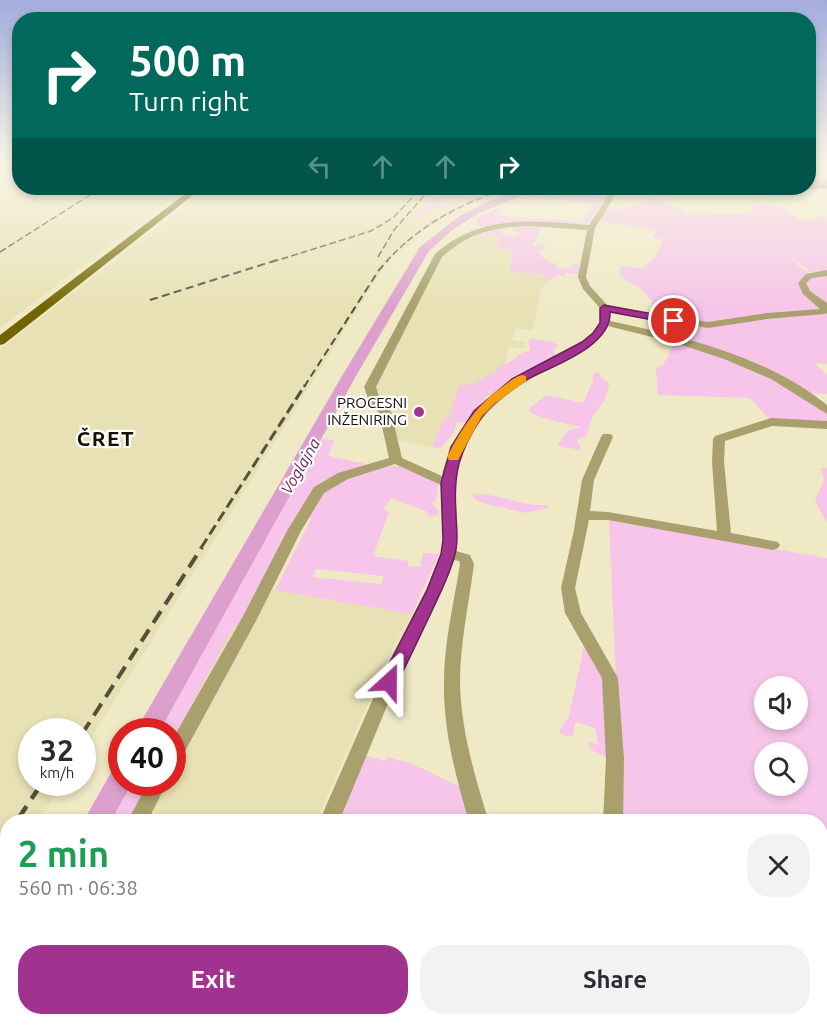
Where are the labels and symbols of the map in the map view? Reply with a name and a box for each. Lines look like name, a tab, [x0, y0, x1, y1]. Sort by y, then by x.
pin	[648, 295, 699, 346]
place label: PROCESNI INŽENIRING	[327, 394, 407, 428]
marker: PROCESNI INŽENIRING	[412, 405, 426, 419]
district label: ČRET	[77, 426, 135, 450]
water label: Voglajna	[277, 435, 323, 497]
position arrow	[357, 650, 421, 714]
speed limit sign: 40	[108, 718, 186, 796]

